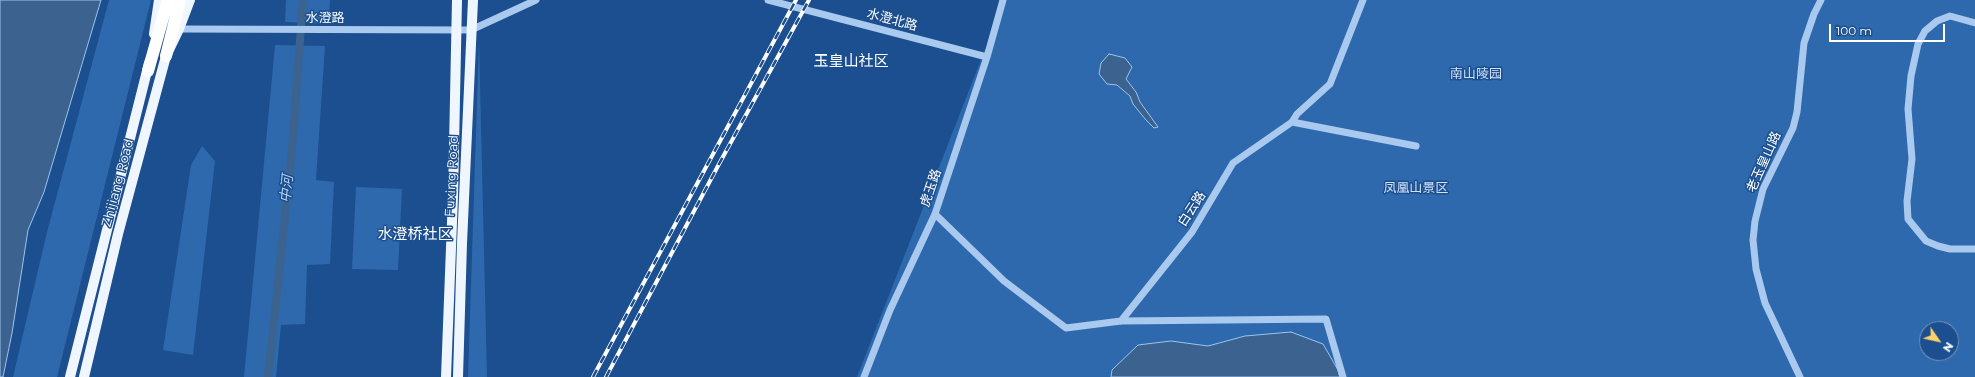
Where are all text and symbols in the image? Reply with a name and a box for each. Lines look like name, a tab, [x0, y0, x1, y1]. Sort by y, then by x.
street label: 水澄北路	[865, 6, 919, 34]
street label: 水澄路	[306, 10, 344, 26]
scale bar	[1831, 16, 1947, 42]
text: 100 m	[1836, 23, 1872, 38]
district label: 玉皇山社区	[814, 53, 888, 71]
park label: 南山陵园	[1450, 66, 1502, 82]
street label: 老玉皇山路	[1744, 129, 1784, 195]
street label: Fuxing Road	[442, 135, 462, 217]
street label: Zhijiang Road	[99, 137, 137, 229]
street label: 虎玉路	[917, 167, 945, 209]
water label: 中河	[277, 174, 297, 204]
park label: 凤凰山景区	[1384, 180, 1448, 196]
street label: 白云路	[1175, 188, 1209, 230]
district label: 水澄桥社区	[378, 226, 452, 244]
north arrow	[1919, 321, 1959, 361]
text: N	[1940, 340, 1956, 355]

